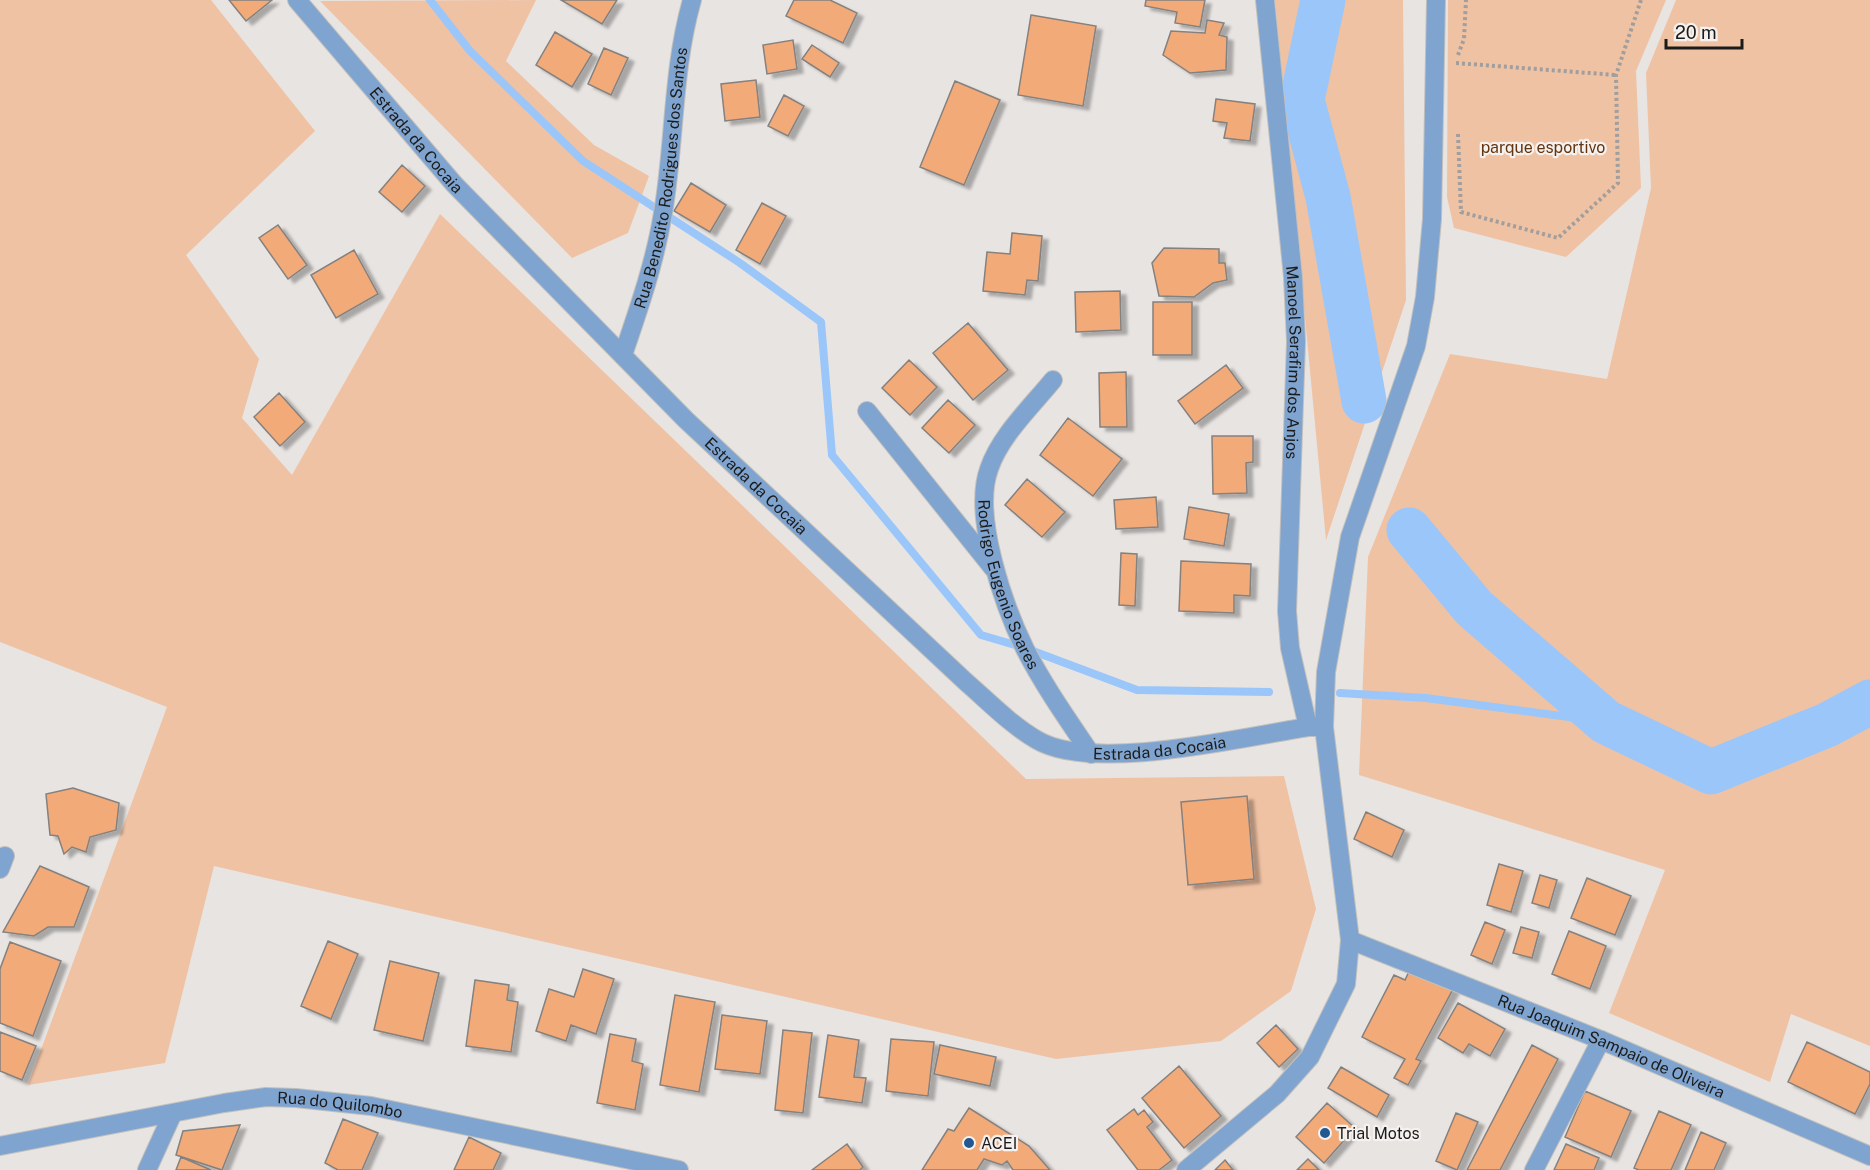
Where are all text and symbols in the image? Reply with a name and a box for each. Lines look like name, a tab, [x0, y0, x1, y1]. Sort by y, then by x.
scale bar	[1666, 12, 1742, 50]
text: 20 m	[1675, 22, 1717, 43]
street label: Rua Benedito Rodrigues dos Santos	[630, 46, 691, 311]
street label: Estrada da Cocaia	[366, 83, 467, 197]
park label: parque esportivo	[1481, 138, 1605, 157]
street label: Manoel Serafim dos Anjos	[1282, 265, 1306, 460]
street label: Estrada da Cocaia	[701, 433, 811, 538]
street label: Rodrigo Eugenio Soares	[975, 499, 1044, 673]
street label: Estrada da Cocaia	[1093, 732, 1227, 763]
street label: Rua Joaquim Sampaio de Oliveira	[1495, 990, 1728, 1102]
street label: Rua do Quilombo	[277, 1088, 404, 1122]
place label: Trial Motos	[1337, 1124, 1420, 1143]
marker: Trial Motos	[1318, 1126, 1332, 1140]
place label: ACEI	[981, 1134, 1017, 1153]
marker: ACEI	[962, 1136, 976, 1150]

